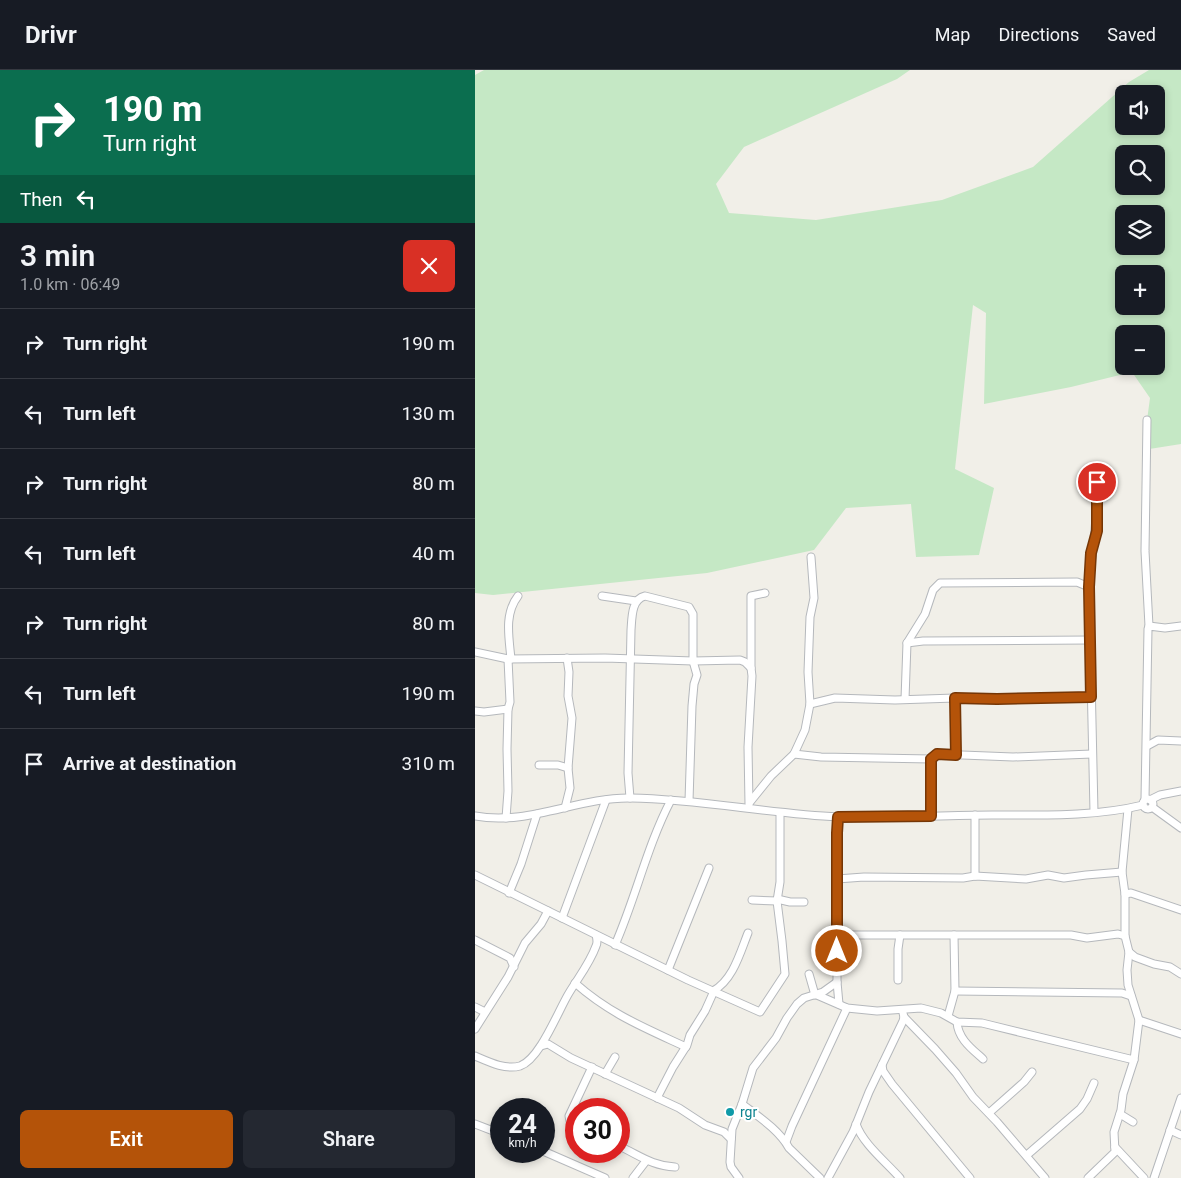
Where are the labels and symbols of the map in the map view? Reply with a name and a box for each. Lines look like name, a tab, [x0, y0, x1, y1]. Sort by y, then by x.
pin	[1076, 461, 1118, 503]
position arrow	[810, 924, 862, 976]
speed limit sign: 30	[565, 1098, 630, 1163]
place label: rgr	[740, 1104, 757, 1120]
marker: rgr	[724, 1106, 736, 1118]

